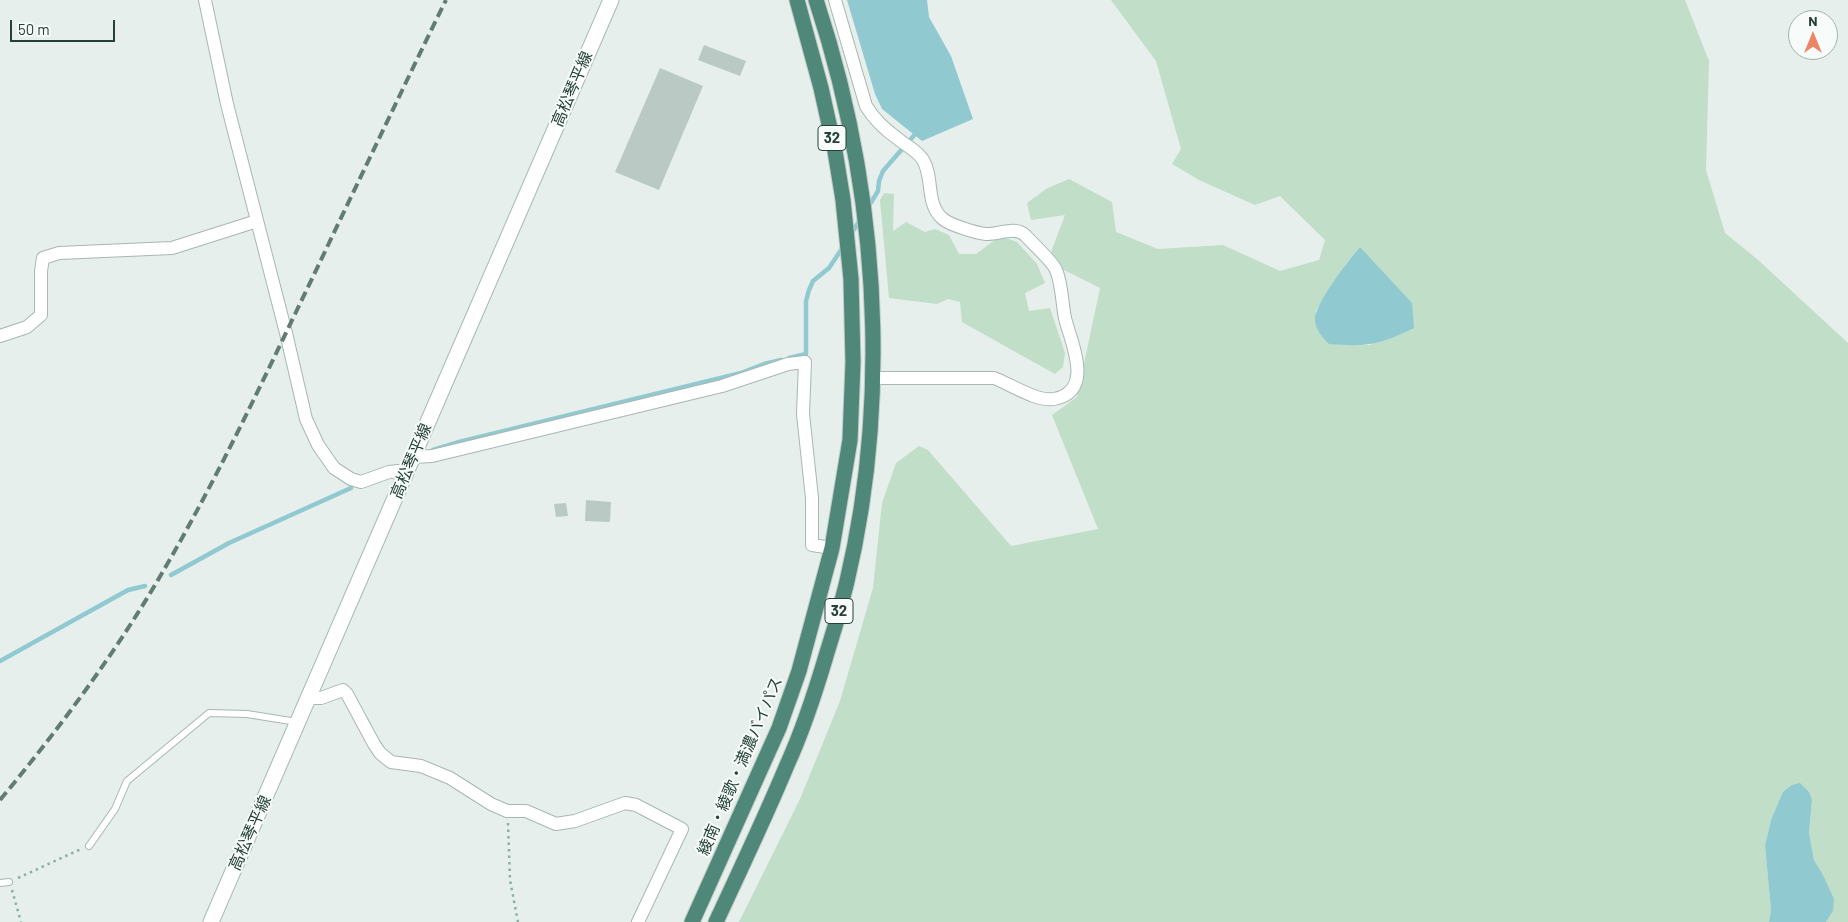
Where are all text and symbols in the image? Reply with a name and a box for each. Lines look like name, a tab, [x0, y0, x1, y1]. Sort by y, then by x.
scale bar	[12, 10, 118, 42]
north arrow	[1788, 10, 1838, 60]
text: N	[1808, 12, 1818, 29]
text: 50 m	[18, 20, 50, 38]
street label: 高松琴平線	[548, 48, 596, 130]
road number: 32	[818, 126, 846, 150]
street label: 高松琴平線	[387, 420, 435, 502]
road number: 32	[825, 598, 853, 624]
street label: 綾南・綾歌・満濃バイパス	[694, 674, 786, 858]
street label: 高松琴平線	[225, 793, 275, 873]

